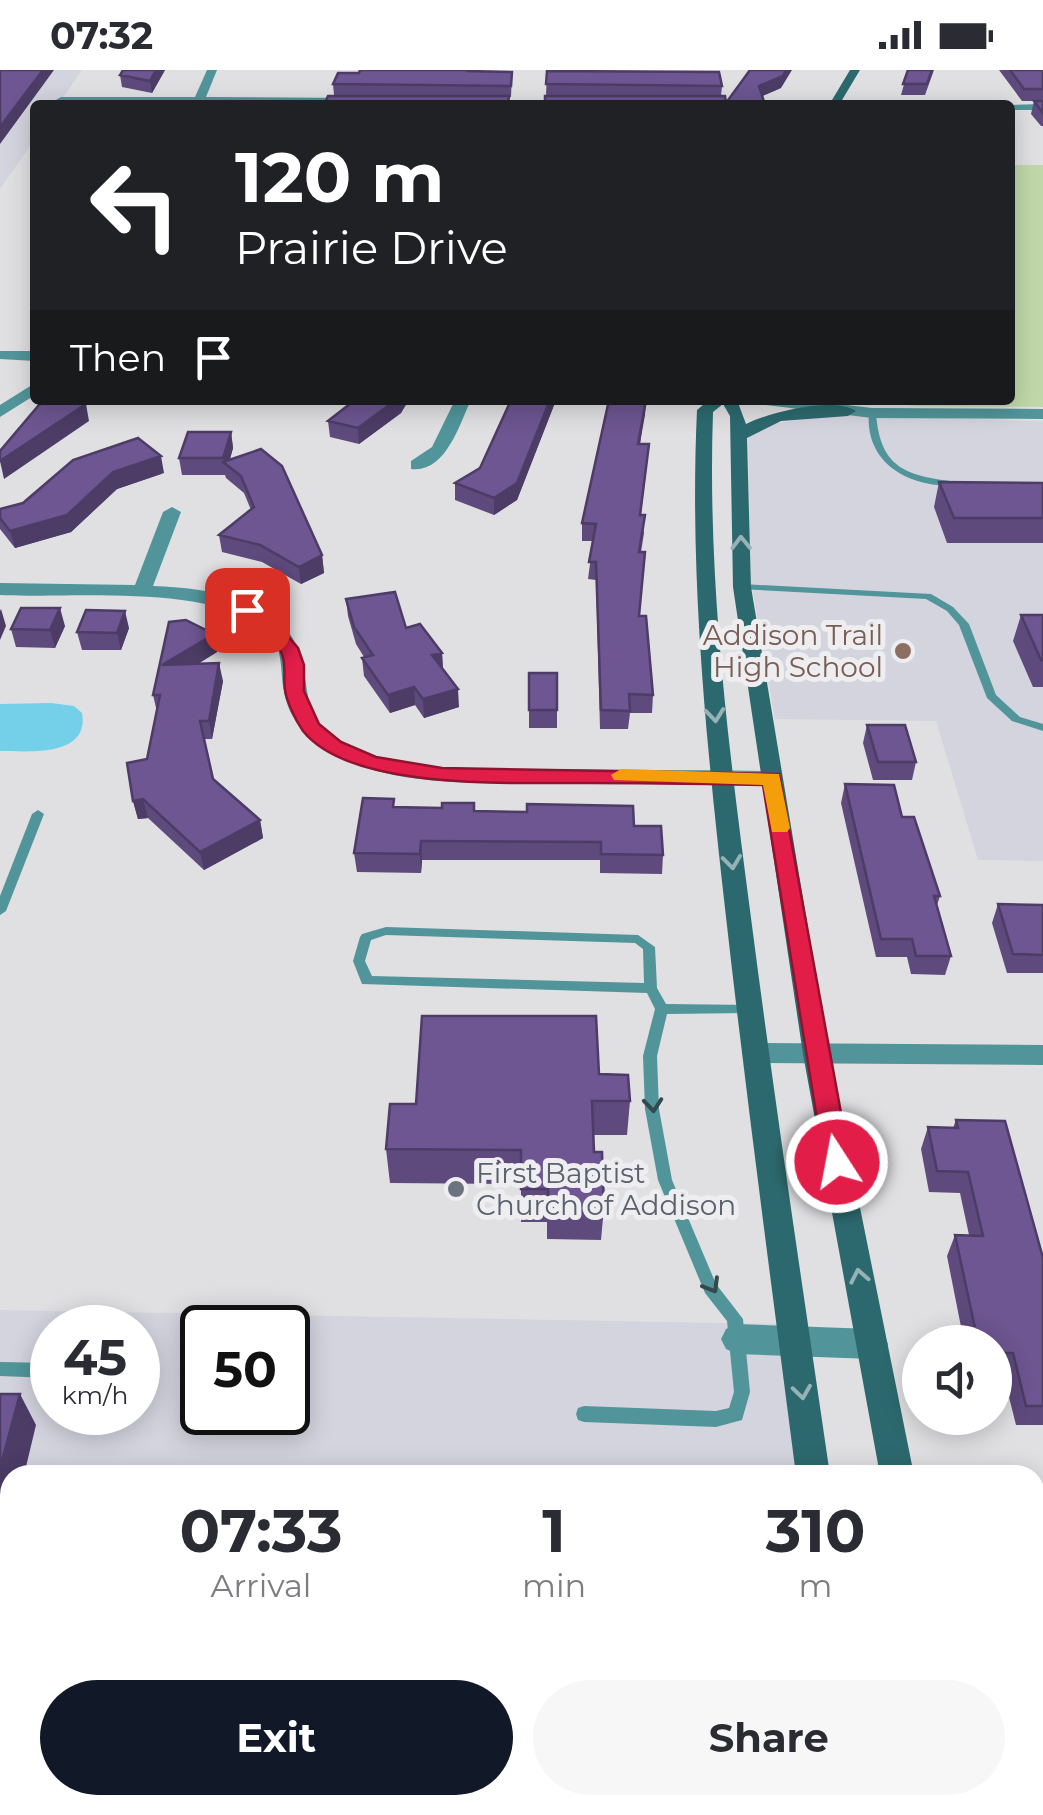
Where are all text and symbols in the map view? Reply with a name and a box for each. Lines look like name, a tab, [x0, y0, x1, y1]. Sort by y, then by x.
text: 07:32	[50, 12, 153, 59]
text: 120 m	[235, 134, 445, 220]
icon: left	[70, 140, 200, 270]
text: Prairie Drive	[235, 220, 508, 275]
icon: arrive	[186, 330, 241, 385]
text: Then	[70, 334, 166, 381]
one-way arrow	[730, 535, 752, 550]
pin	[205, 568, 290, 653]
icon: arrive	[220, 583, 275, 638]
place label: Addison Trail High School	[703, 618, 883, 684]
marker: Addison Trail High School	[892, 640, 914, 662]
one-way arrow	[704, 708, 725, 724]
one-way arrow	[721, 854, 742, 870]
one-way arrow	[641, 1097, 663, 1113]
position arrow	[785, 1110, 889, 1214]
place label: First Baptist Church of Addison	[476, 1156, 736, 1222]
marker: First Baptist Church of Addison	[445, 1178, 467, 1200]
one-way arrow	[849, 1268, 870, 1285]
one-way arrow	[700, 1275, 719, 1293]
speed limit sign: 50	[180, 1305, 310, 1435]
map controls	[902, 1325, 1012, 1435]
button: sound	[902, 1325, 1012, 1435]
text: 45	[63, 1327, 127, 1388]
text: km/h	[62, 1380, 128, 1410]
one-way arrow	[791, 1384, 812, 1400]
text: 07:33	[180, 1494, 342, 1567]
text: 1	[542, 1494, 566, 1567]
text: 310	[766, 1494, 865, 1567]
text: Arrival	[211, 1566, 311, 1605]
text: min	[522, 1566, 586, 1605]
text: m	[799, 1566, 833, 1605]
button: Exit	[40, 1680, 513, 1795]
button: Share	[533, 1680, 1005, 1795]

